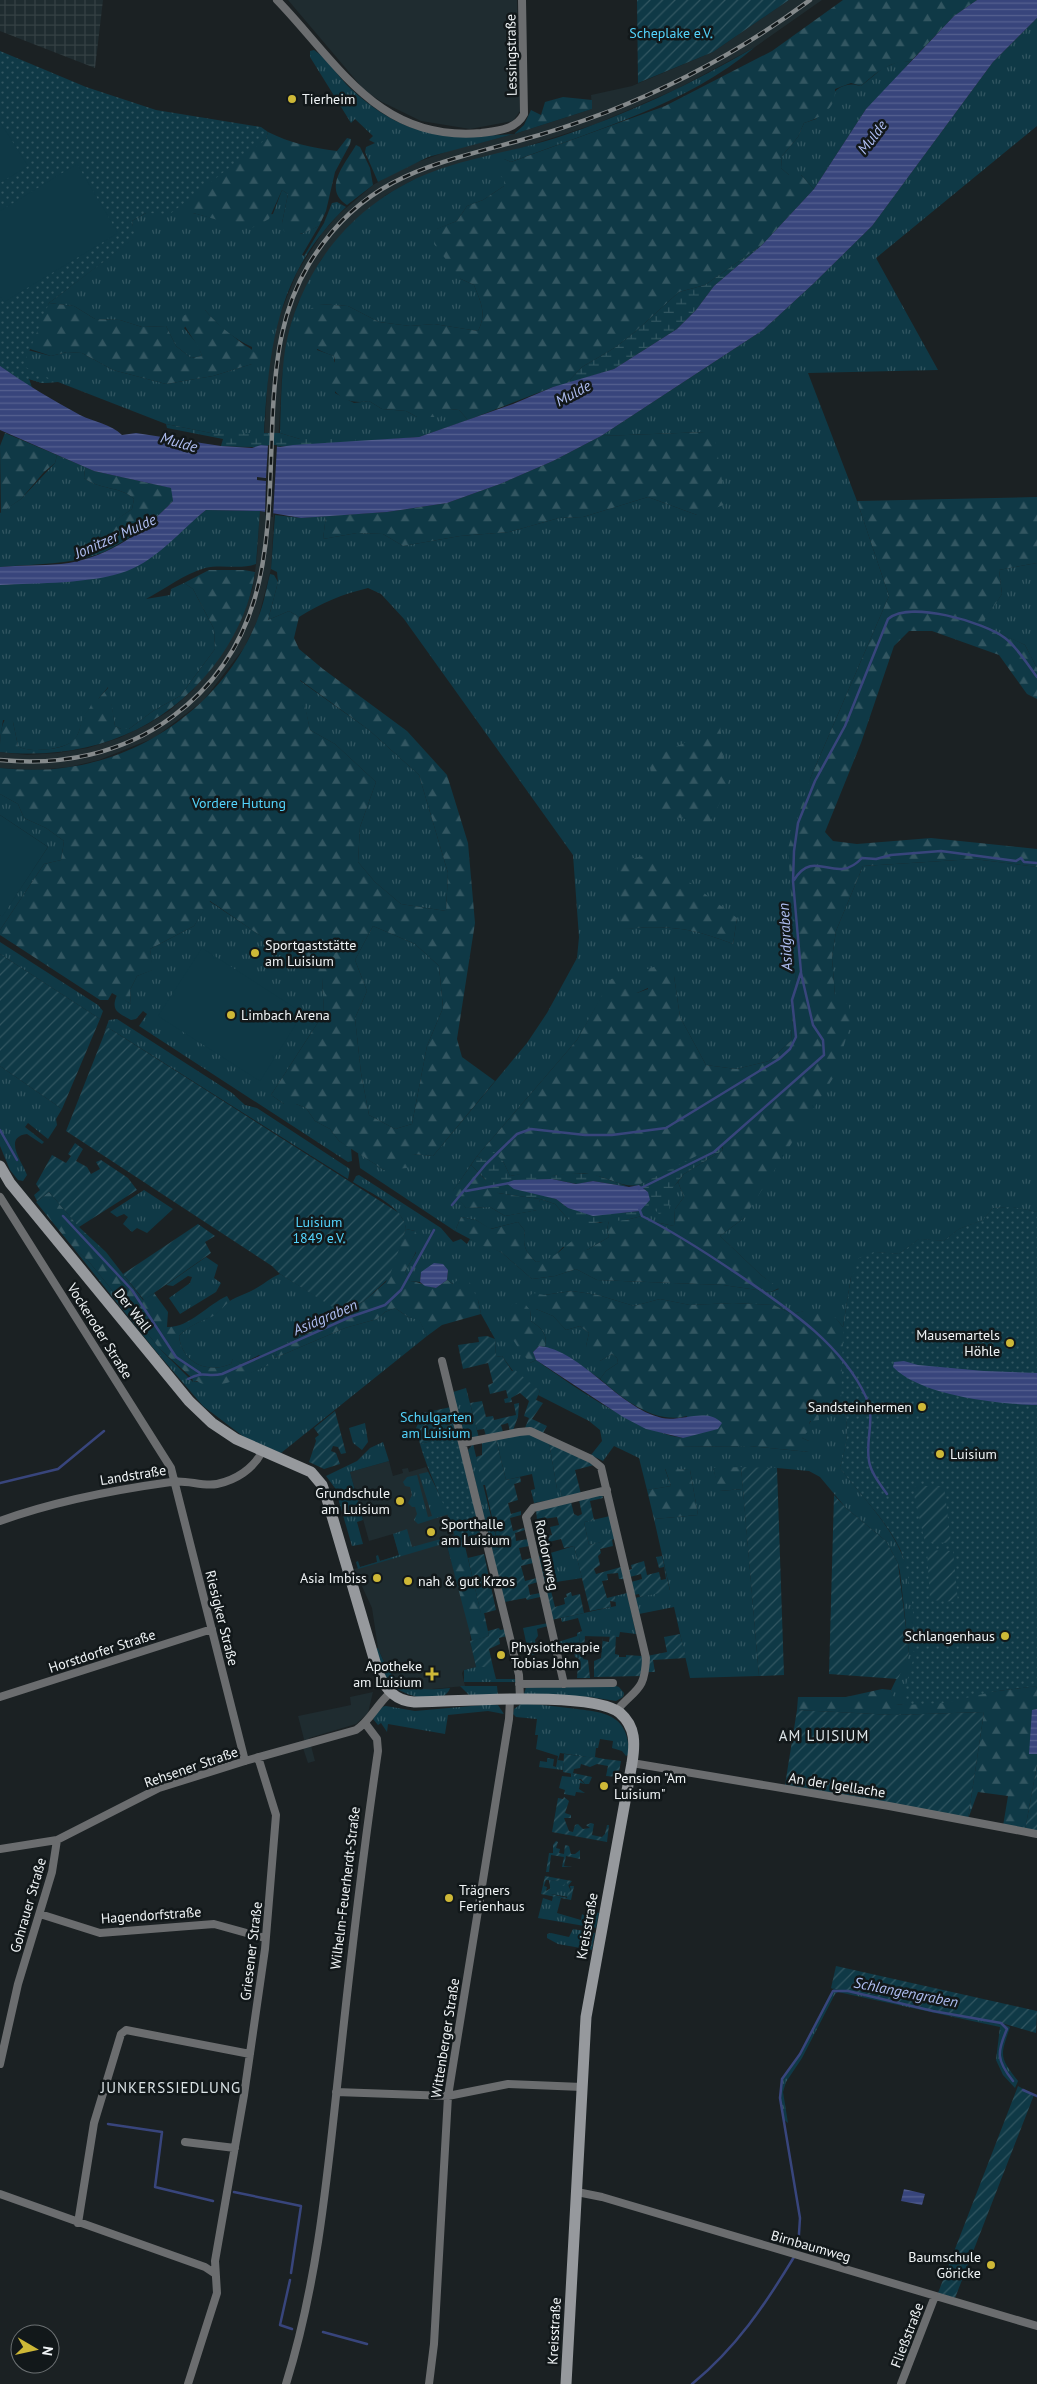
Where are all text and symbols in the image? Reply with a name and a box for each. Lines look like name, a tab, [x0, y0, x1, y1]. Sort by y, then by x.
street label: Lessingstraße	[501, 14, 521, 96]
park label: Scheplake e.V.	[629, 24, 713, 42]
place label: Tierheim	[302, 90, 355, 108]
marker: Tierheim	[286, 93, 298, 105]
water label: Mulde	[853, 116, 891, 158]
water label: Mulde	[552, 376, 594, 410]
water label: Mulde	[158, 428, 200, 456]
water label: Jonitzer Mulde	[70, 509, 159, 563]
park label: Vordere Hutung	[191, 794, 286, 812]
water label: Asidgraben	[774, 902, 796, 973]
place label: Sportgaststätte am Luisium	[265, 936, 356, 970]
marker: Sportgaststätte am Luisium	[249, 947, 261, 959]
place label: Limbach Arena	[241, 1006, 330, 1024]
marker: Limbach Arena	[225, 1009, 237, 1021]
park label: Luisium 1849 e.V.	[292, 1213, 346, 1247]
street label: Vockeroder Straße	[63, 1279, 137, 1382]
street label: Der Wall	[110, 1285, 156, 1335]
water label: Asidgraben	[289, 1295, 360, 1339]
place label: Mausemartels Höhle	[916, 1326, 1000, 1360]
marker: Mausemartels Höhle	[1004, 1337, 1016, 1349]
place label: Sandsteinhermen	[808, 1398, 912, 1416]
marker: Sandsteinhermen	[916, 1401, 928, 1413]
park label: Schulgarten am Luisium	[400, 1408, 472, 1442]
place label: Luisium	[950, 1445, 997, 1463]
marker: Luisium	[934, 1448, 946, 1460]
street label: Landstraße	[99, 1461, 167, 1489]
place label: Grundschule am Luisium	[315, 1484, 390, 1518]
marker: Grundschule am Luisium	[394, 1495, 406, 1507]
place label: Sporthalle am Luisium	[441, 1515, 510, 1549]
street label: Rotdornweg	[531, 1518, 563, 1592]
marker: Sporthalle am Luisium	[425, 1526, 437, 1538]
street label: Riesigker Straße	[201, 1568, 243, 1668]
place label: Asia Imbiss	[300, 1569, 367, 1587]
marker: Asia Imbiss	[371, 1572, 383, 1584]
place label: nah & gut Krzos	[418, 1572, 515, 1590]
marker: nah & gut Krzos	[402, 1575, 414, 1587]
street label: Horstdorfer Straße	[46, 1625, 158, 1677]
place label: Schlangenhaus	[905, 1627, 995, 1645]
marker: Schlangenhaus	[999, 1630, 1011, 1642]
place label: Physiotherapie Tobias John	[511, 1638, 600, 1672]
marker: Physiotherapie Tobias John	[495, 1649, 507, 1661]
place label: Apotheke am Luisium	[353, 1657, 422, 1691]
marker: Apotheke am Luisium	[426, 1668, 438, 1680]
district label: AM LUISIUM	[779, 1726, 869, 1745]
street label: Rehsener Straße	[142, 1743, 240, 1791]
street label: An der Igellache	[787, 1768, 887, 1802]
place label: Pension "Am Luisium"	[614, 1769, 686, 1803]
marker: Pension "Am Luisium"	[598, 1780, 610, 1792]
street label: Wilhelm-Feuerherdt-Straße	[326, 1805, 364, 1971]
street label: Gohrauer Straße	[6, 1855, 50, 1955]
place label: Trägners Ferienhaus	[459, 1881, 525, 1915]
street label: Kreisstraße	[572, 1891, 602, 1961]
marker: Trägners Ferienhaus	[443, 1892, 455, 1904]
street label: Griesener Straße	[236, 1900, 266, 2002]
street label: Hagendorfstraße	[100, 1903, 202, 1927]
water label: Schlangengraben	[852, 1973, 960, 2011]
street label: Wittenberger Straße	[427, 1977, 463, 2099]
district label: JUNKERSSIEDLUNG	[100, 2078, 241, 2097]
street label: Birnbaumweg	[769, 2226, 853, 2266]
place label: Baumschule Göricke	[908, 2248, 981, 2282]
marker: Baumschule Göricke	[985, 2259, 997, 2271]
street label: Kreisstraße	[543, 2297, 565, 2365]
street label: Fließstraße	[886, 2300, 928, 2370]
north arrow	[10, 2324, 60, 2374]
text: N	[38, 2345, 57, 2357]

